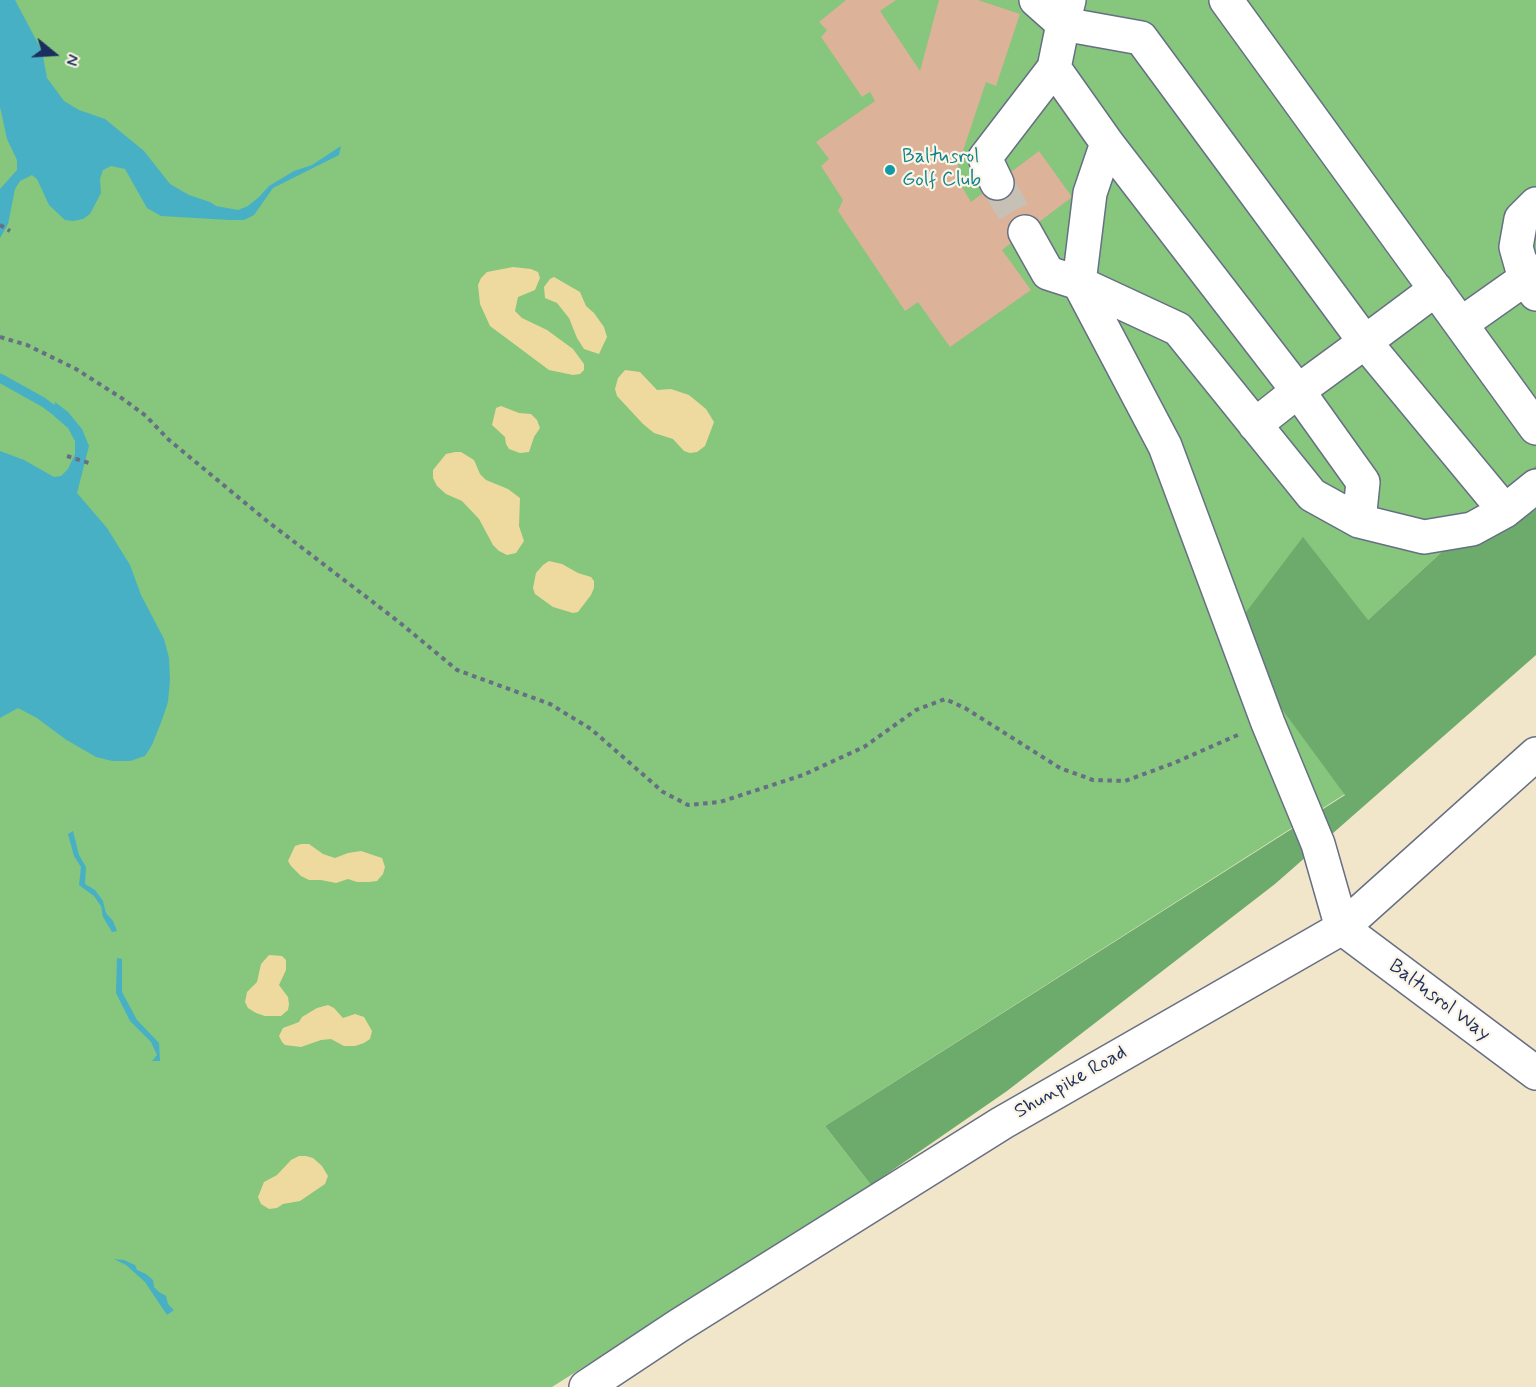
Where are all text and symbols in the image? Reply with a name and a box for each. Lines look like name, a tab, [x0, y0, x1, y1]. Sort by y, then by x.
north arrow	[24, 24, 84, 84]
text: N	[60, 51, 83, 68]
place label: Baltusrol Golf Club	[902, 146, 981, 193]
marker: Baltusrol Golf Club	[883, 163, 897, 177]
street label: Baltusrol Way	[1383, 955, 1495, 1047]
street label: Shunpike Road	[1011, 1041, 1131, 1125]

